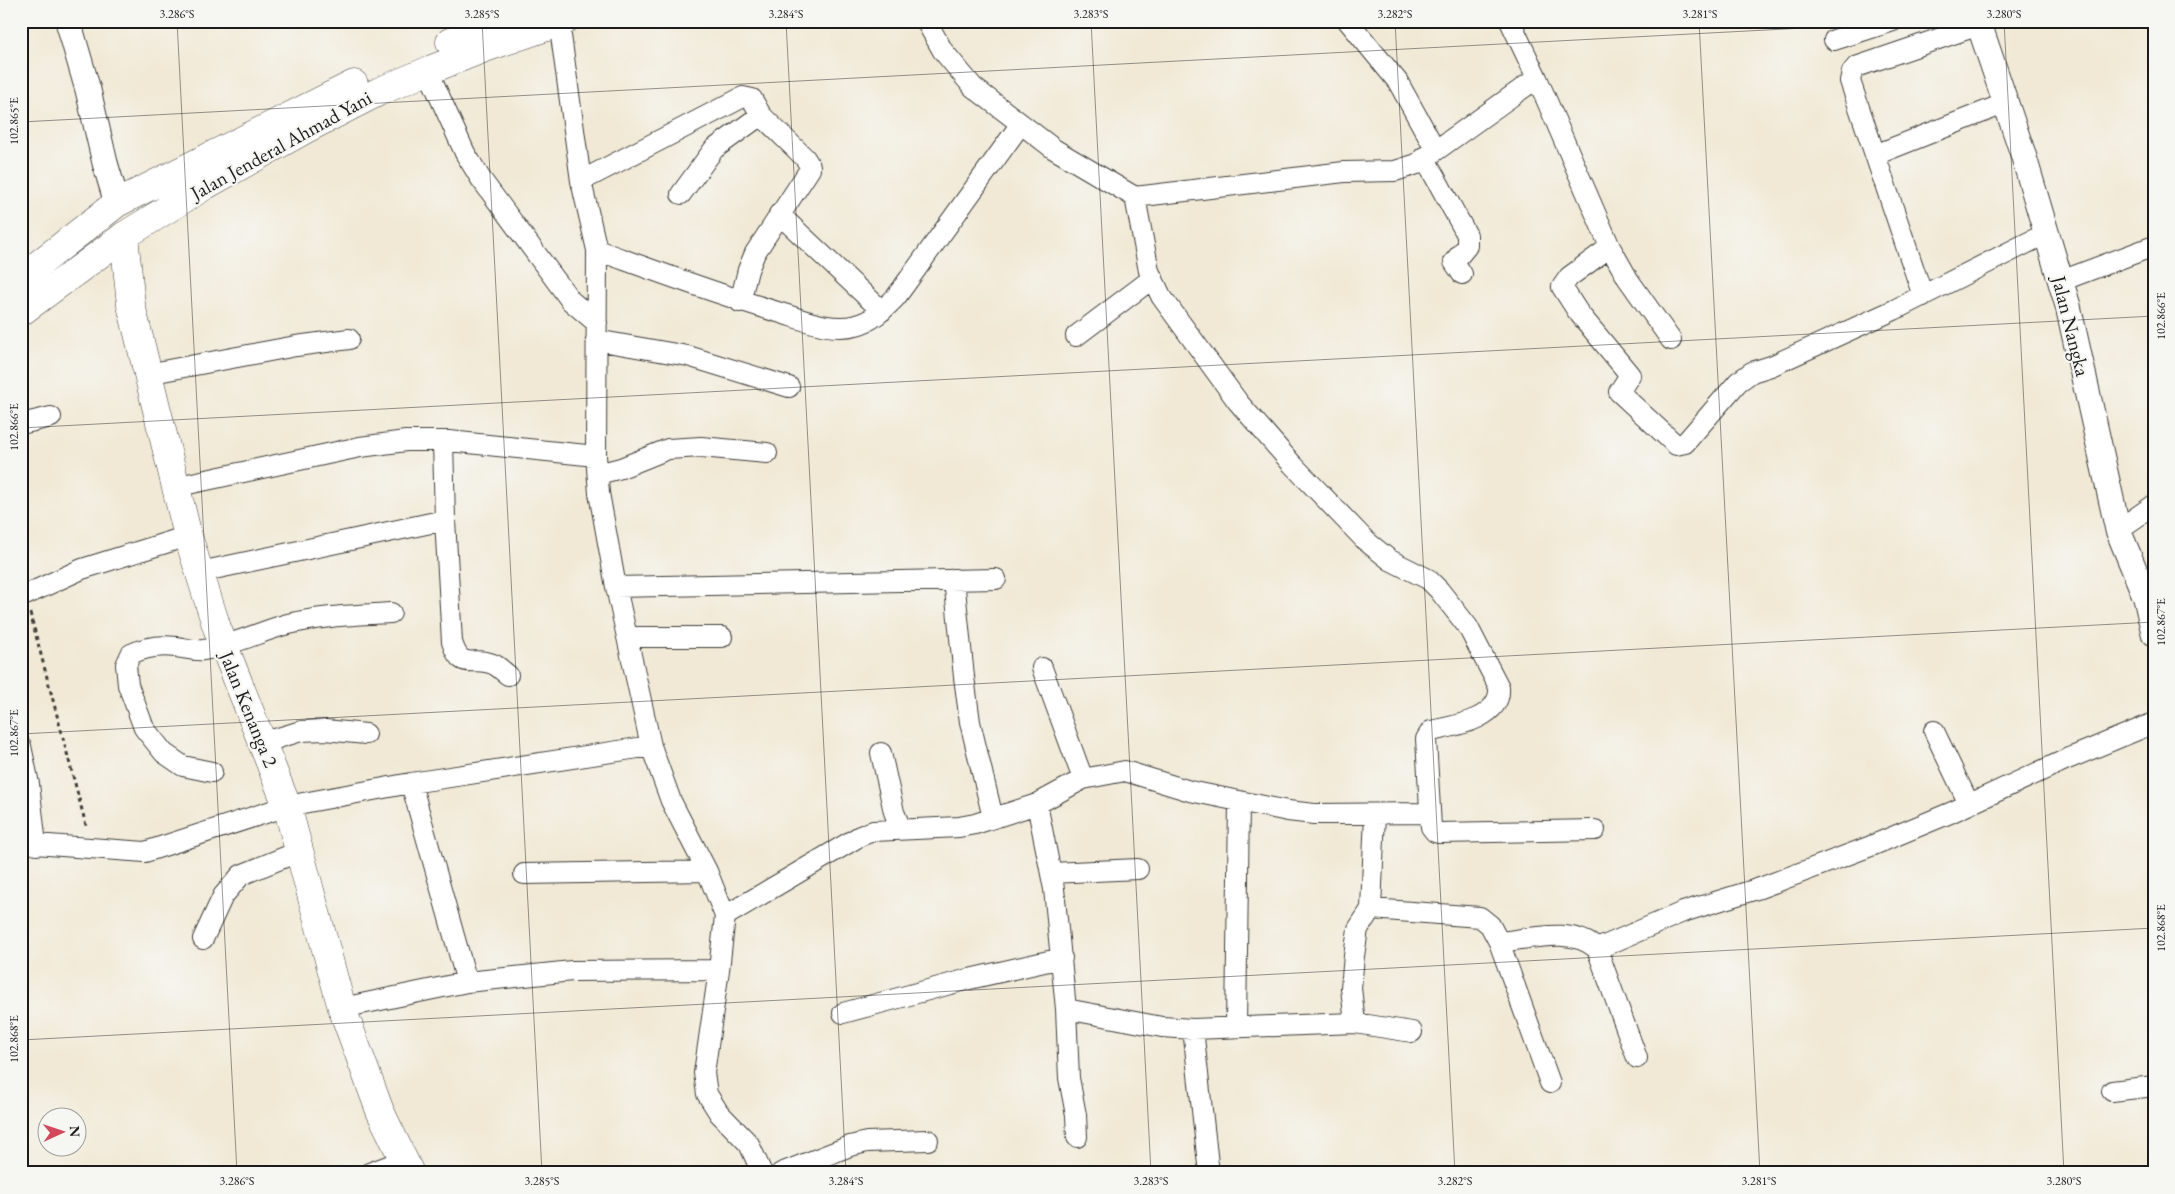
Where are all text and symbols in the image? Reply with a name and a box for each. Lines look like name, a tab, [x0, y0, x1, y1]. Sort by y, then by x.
text: 3.286°S	[160, 6, 195, 22]
text: 3.285°S	[465, 6, 500, 22]
text: 3.284°S	[769, 6, 804, 22]
text: 3.283°S	[1074, 6, 1109, 22]
text: 3.282°S	[1378, 6, 1413, 22]
text: 3.281°S	[1683, 6, 1718, 22]
text: 3.280°S	[1987, 6, 2022, 22]
street label: Jalan Jenderal Ahmad Yani	[184, 84, 376, 207]
text: 102.865°E	[6, 97, 22, 145]
street label: Jalan Nangka	[2045, 271, 2096, 379]
text: 102.866°E	[2153, 292, 2169, 340]
text: 102.866°E	[6, 403, 22, 451]
text: 102.867°E	[2153, 598, 2169, 646]
street label: Jalan Kenanga 2	[213, 645, 284, 771]
text: 102.867°E	[6, 709, 22, 757]
text: 102.868°E	[2153, 904, 2169, 952]
text: 102.868°E	[6, 1015, 22, 1063]
north arrow	[38, 1106, 88, 1156]
text: N	[66, 1125, 84, 1138]
text: 3.286°S	[220, 1173, 255, 1189]
text: 3.285°S	[525, 1173, 560, 1189]
text: 3.284°S	[829, 1173, 864, 1189]
text: 3.283°S	[1134, 1173, 1169, 1189]
text: 3.282°S	[1438, 1173, 1473, 1189]
text: 3.281°S	[1742, 1173, 1777, 1189]
text: 3.280°S	[2047, 1173, 2082, 1189]

